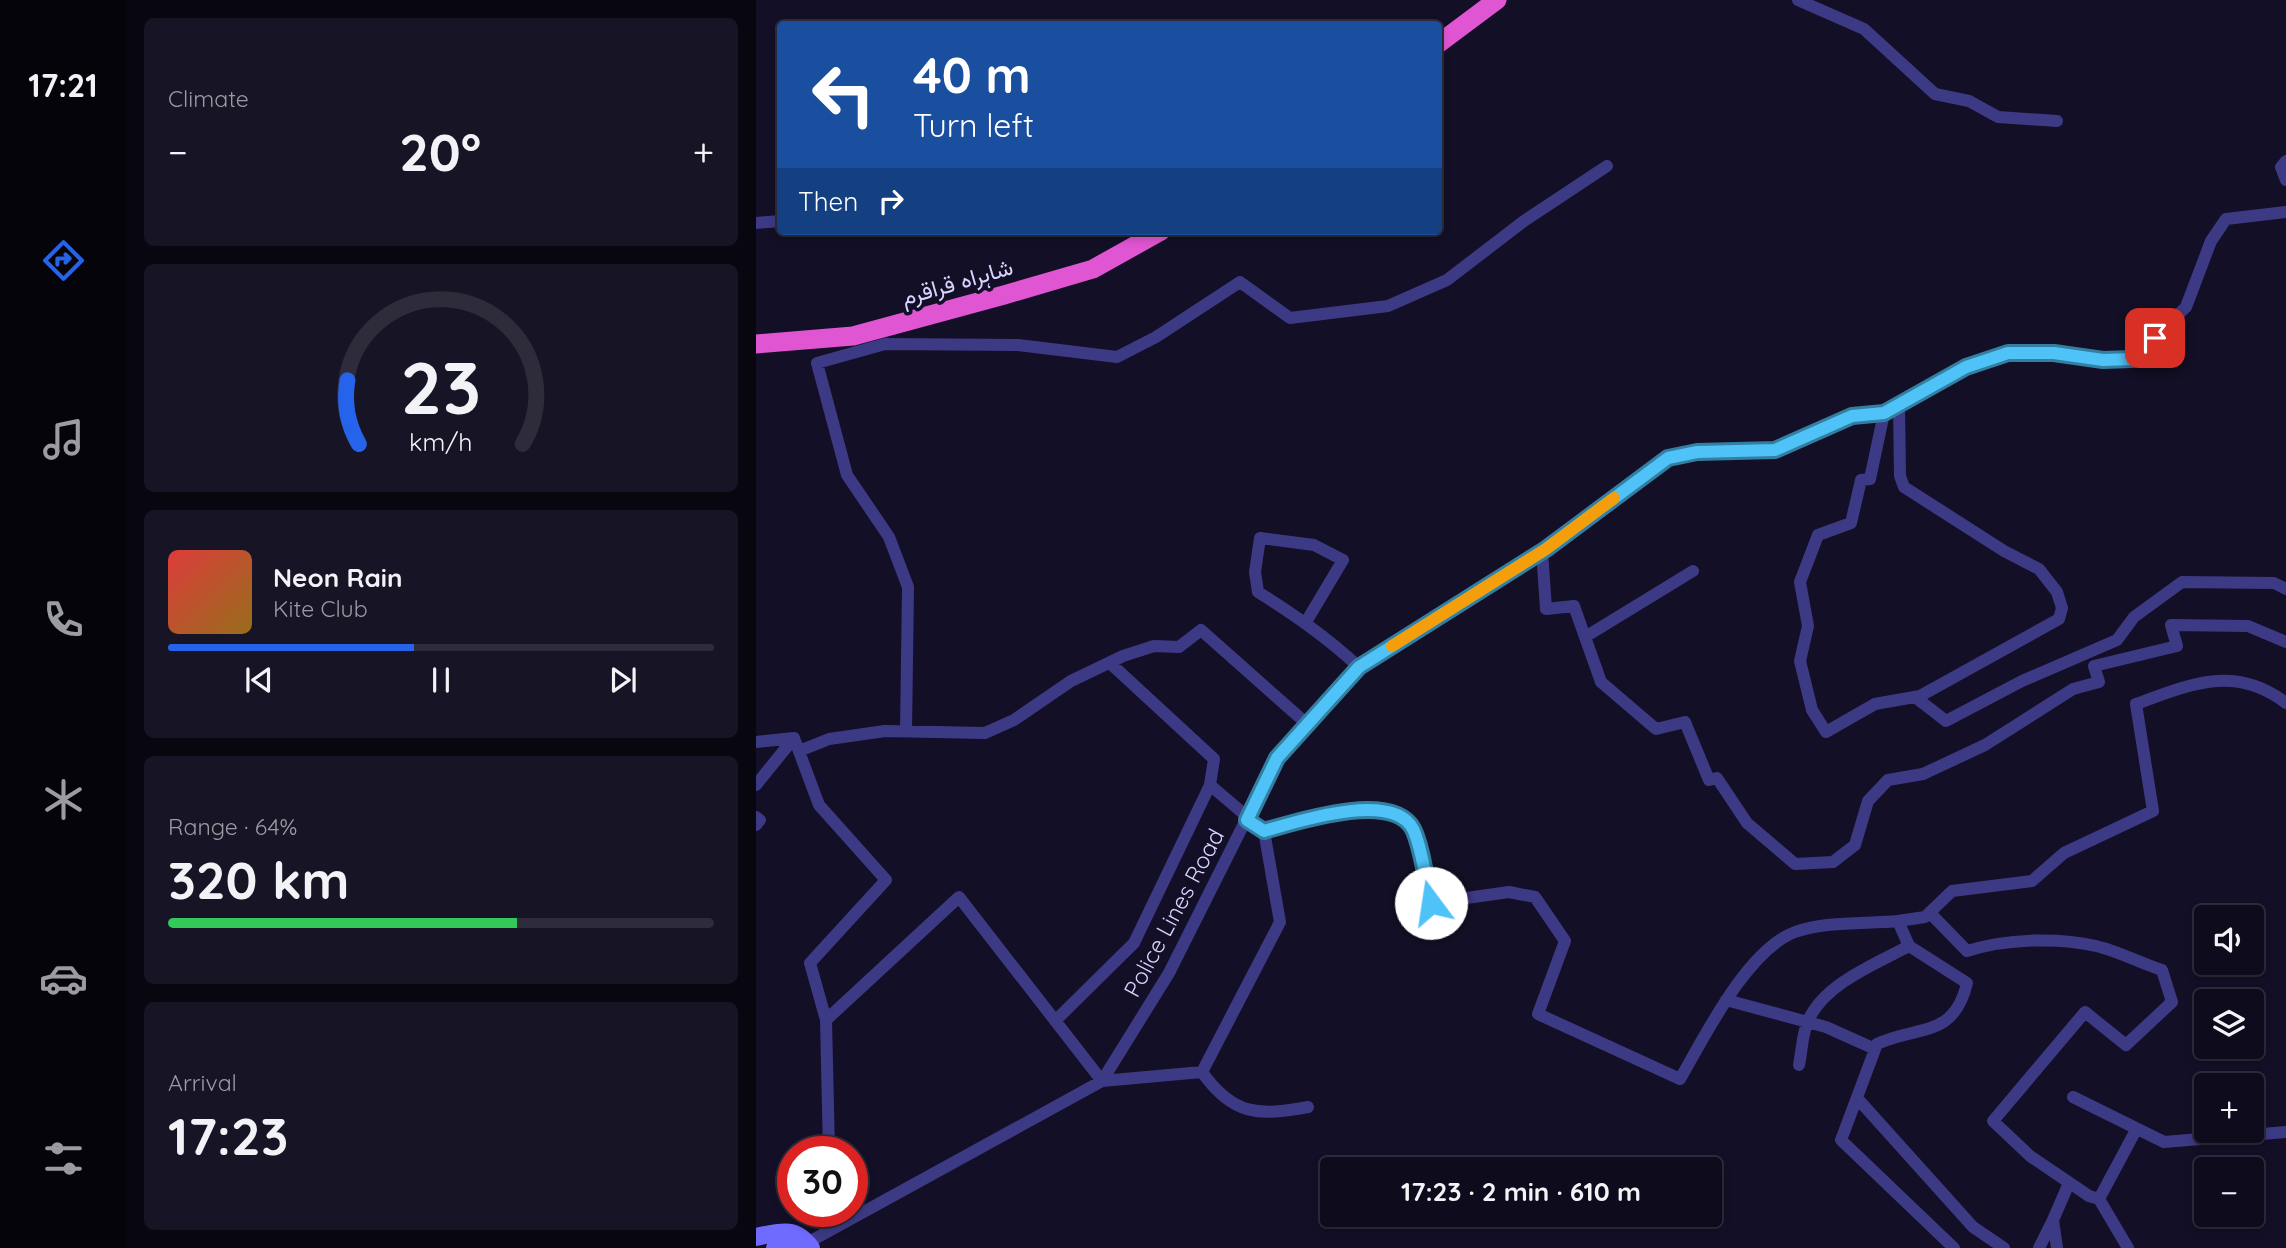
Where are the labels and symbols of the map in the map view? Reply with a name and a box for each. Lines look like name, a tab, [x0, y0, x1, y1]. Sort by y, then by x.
street label: شاہراہ قراقرم	[898, 252, 1016, 312]
pin	[2125, 308, 2185, 368]
street label: Police Lines Road	[1117, 824, 1230, 1002]
position arrow	[1394, 866, 1468, 940]
speed limit sign: 30	[777, 1136, 868, 1227]

